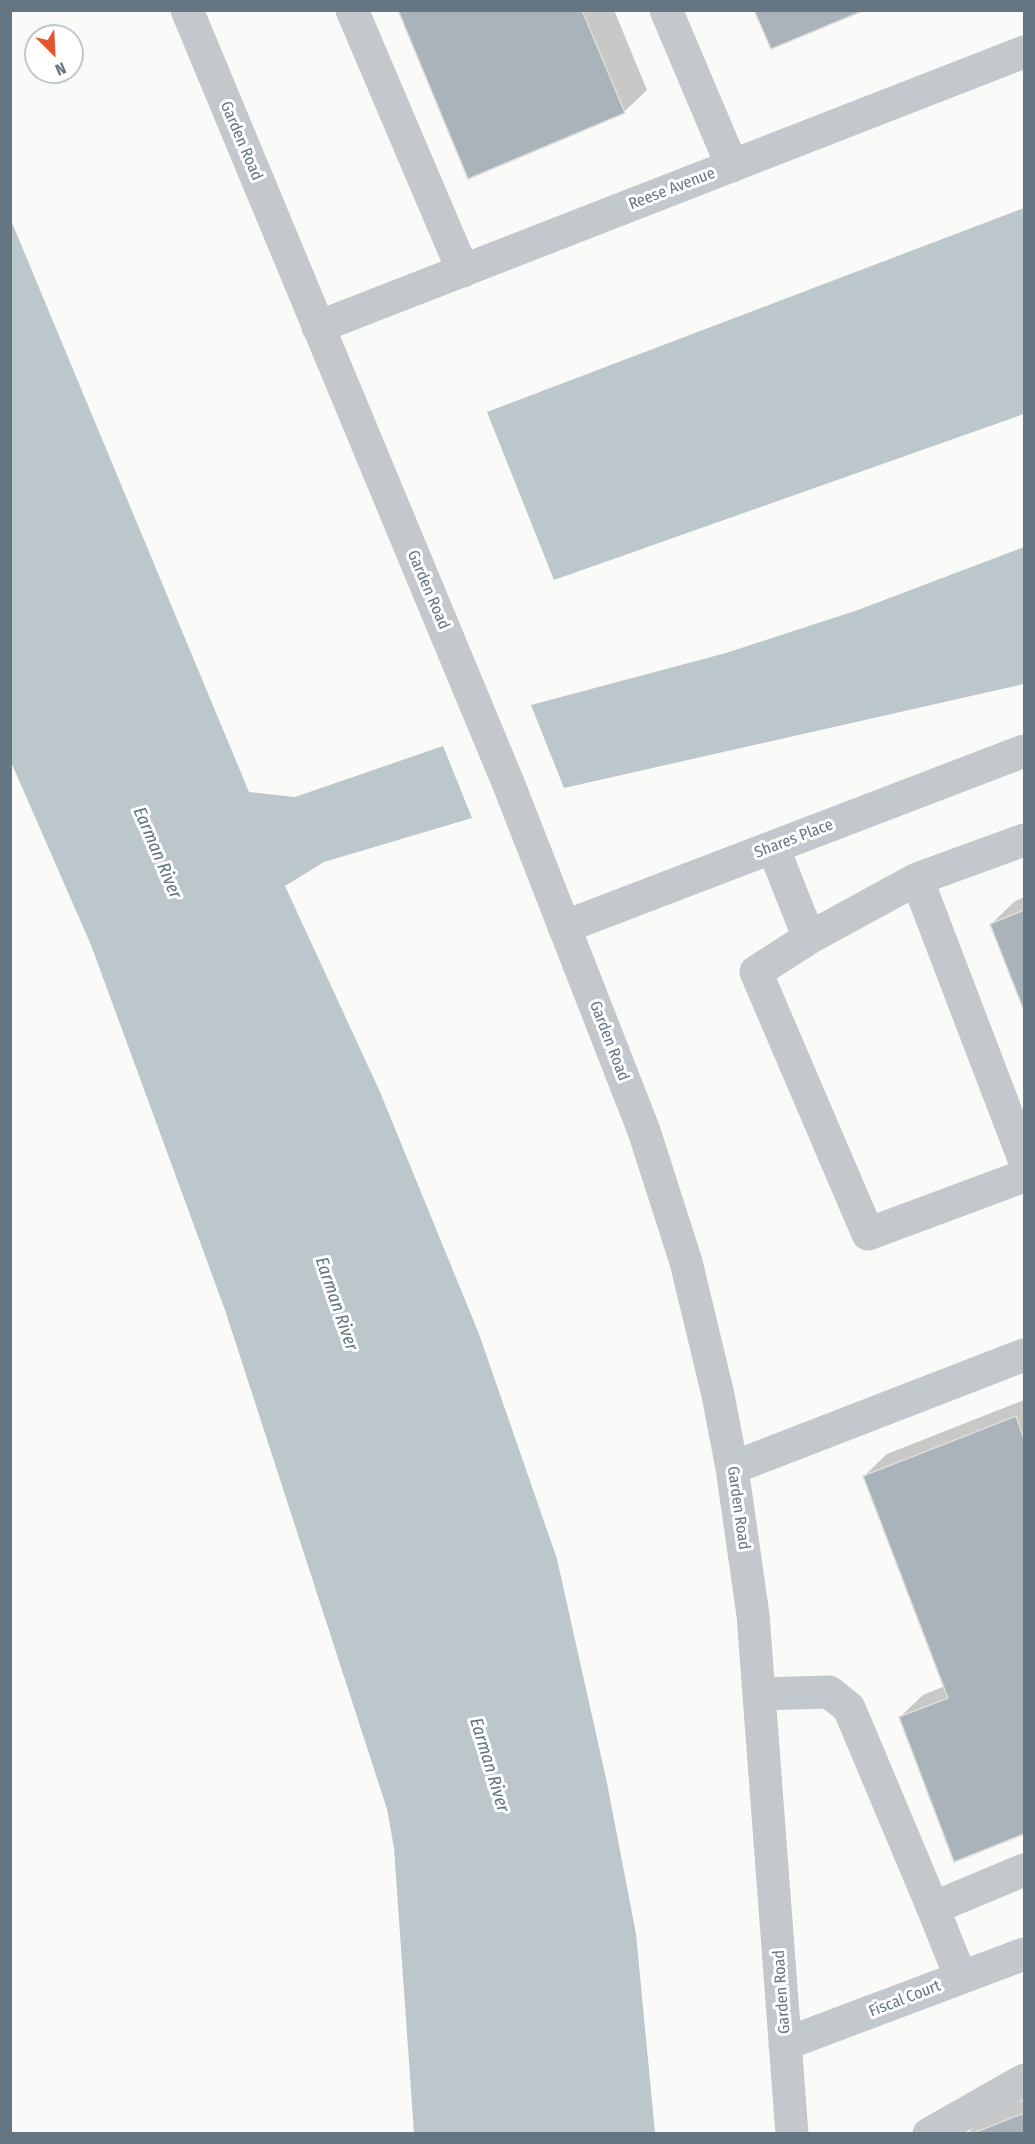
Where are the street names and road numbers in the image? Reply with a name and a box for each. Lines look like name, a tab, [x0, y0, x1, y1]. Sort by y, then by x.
street label: Garden Road	[216, 99, 266, 183]
street label: Reese Avenue	[626, 164, 718, 214]
street label: Garden Road	[403, 548, 453, 632]
street label: Shares Place	[752, 815, 836, 863]
street label: Garden Road	[585, 998, 633, 1084]
street label: Garden Road	[723, 1465, 753, 1551]
street label: Garden Road	[769, 1949, 795, 2035]
street label: Fiscal Court	[866, 1977, 944, 2021]

